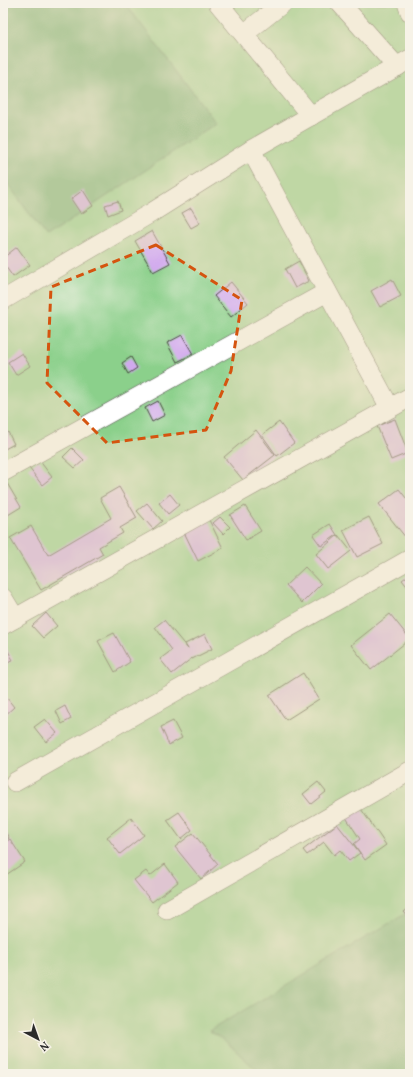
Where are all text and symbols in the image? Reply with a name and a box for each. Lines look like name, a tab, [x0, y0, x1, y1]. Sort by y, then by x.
north arrow	[18, 1019, 58, 1059]
text: N	[36, 1037, 52, 1054]

